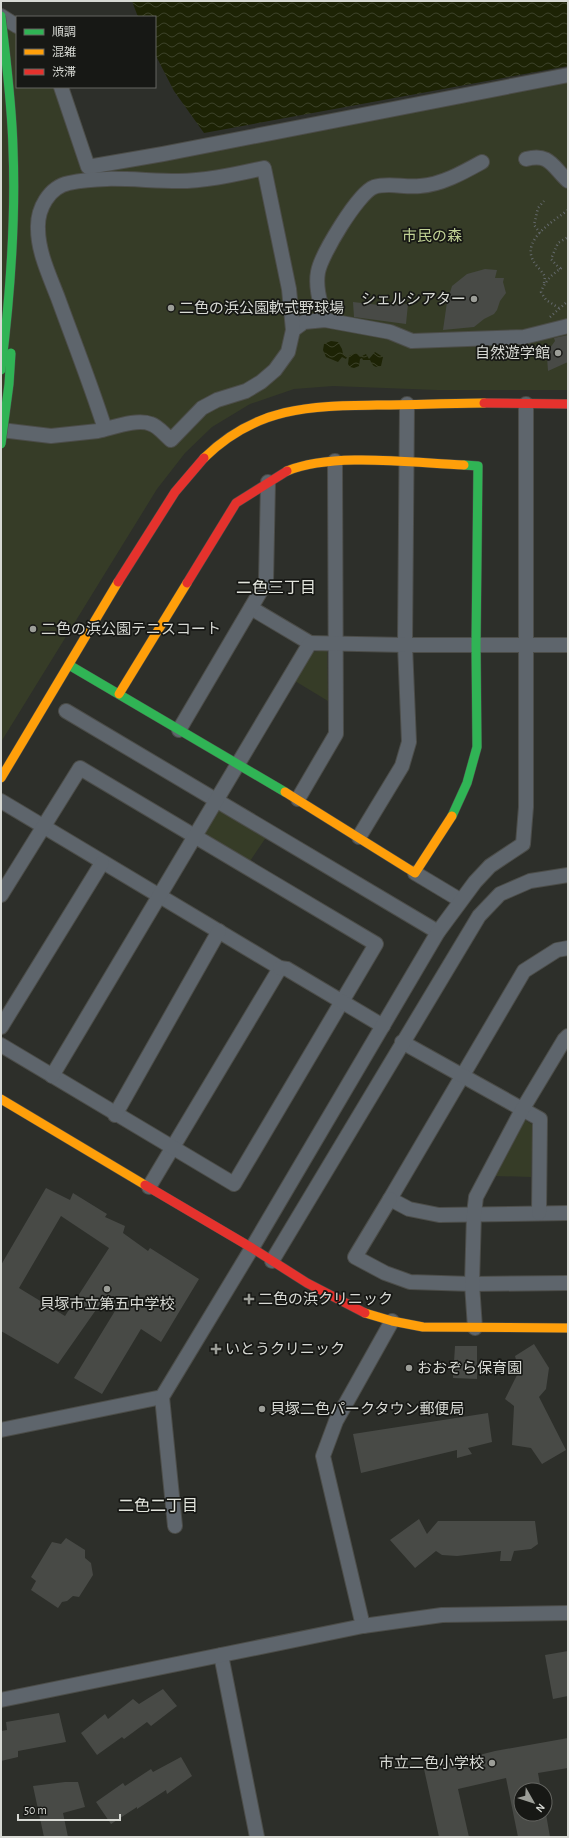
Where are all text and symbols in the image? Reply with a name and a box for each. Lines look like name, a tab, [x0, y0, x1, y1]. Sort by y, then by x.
legend	[16, 16, 156, 88]
text: 順調	[52, 26, 76, 38]
text: 混雑	[52, 45, 76, 58]
text: 渋滞	[52, 66, 76, 78]
park label: 市民の森	[402, 228, 462, 244]
place label: シェルシアター	[361, 291, 466, 307]
marker: シェルシアター	[469, 294, 479, 304]
place label: 二色の浜公園軟式野球場	[179, 300, 344, 316]
marker: 二色の浜公園軟式野球場	[166, 303, 176, 313]
place label: 自然遊学館	[475, 344, 550, 361]
marker: 自然遊学館	[553, 348, 563, 358]
district label: 二色三丁目	[236, 579, 316, 596]
place label: 二色の浜公園テニスコート	[41, 621, 221, 637]
marker: 二色の浜公園テニスコート	[28, 624, 38, 634]
marker: 貝塚市立第五中学校	[102, 1284, 112, 1294]
place label: 二色の浜クリニック	[258, 1291, 393, 1307]
marker: 二色の浜クリニック	[243, 1293, 255, 1305]
place label: 貝塚市立第五中学校	[39, 1296, 175, 1312]
place label: いとうクリニック	[225, 1341, 345, 1357]
marker: いとうクリニック	[210, 1343, 222, 1355]
place label: おおぞら保育園	[417, 1360, 522, 1376]
marker: おおぞら保育園	[404, 1363, 414, 1373]
place label: 貝塚二色パークタウン郵便局	[270, 1401, 464, 1417]
marker: 貝塚二色パークタウン郵便局	[257, 1404, 267, 1414]
district label: 二色二丁目	[118, 1497, 198, 1514]
place label: 市立二色小学校	[379, 1755, 484, 1771]
marker: 市立二色小学校	[487, 1758, 497, 1768]
north arrow	[513, 1782, 553, 1822]
scale bar	[18, 1796, 120, 1822]
text: N	[534, 1802, 547, 1814]
text: 50 m	[24, 1804, 47, 1816]

